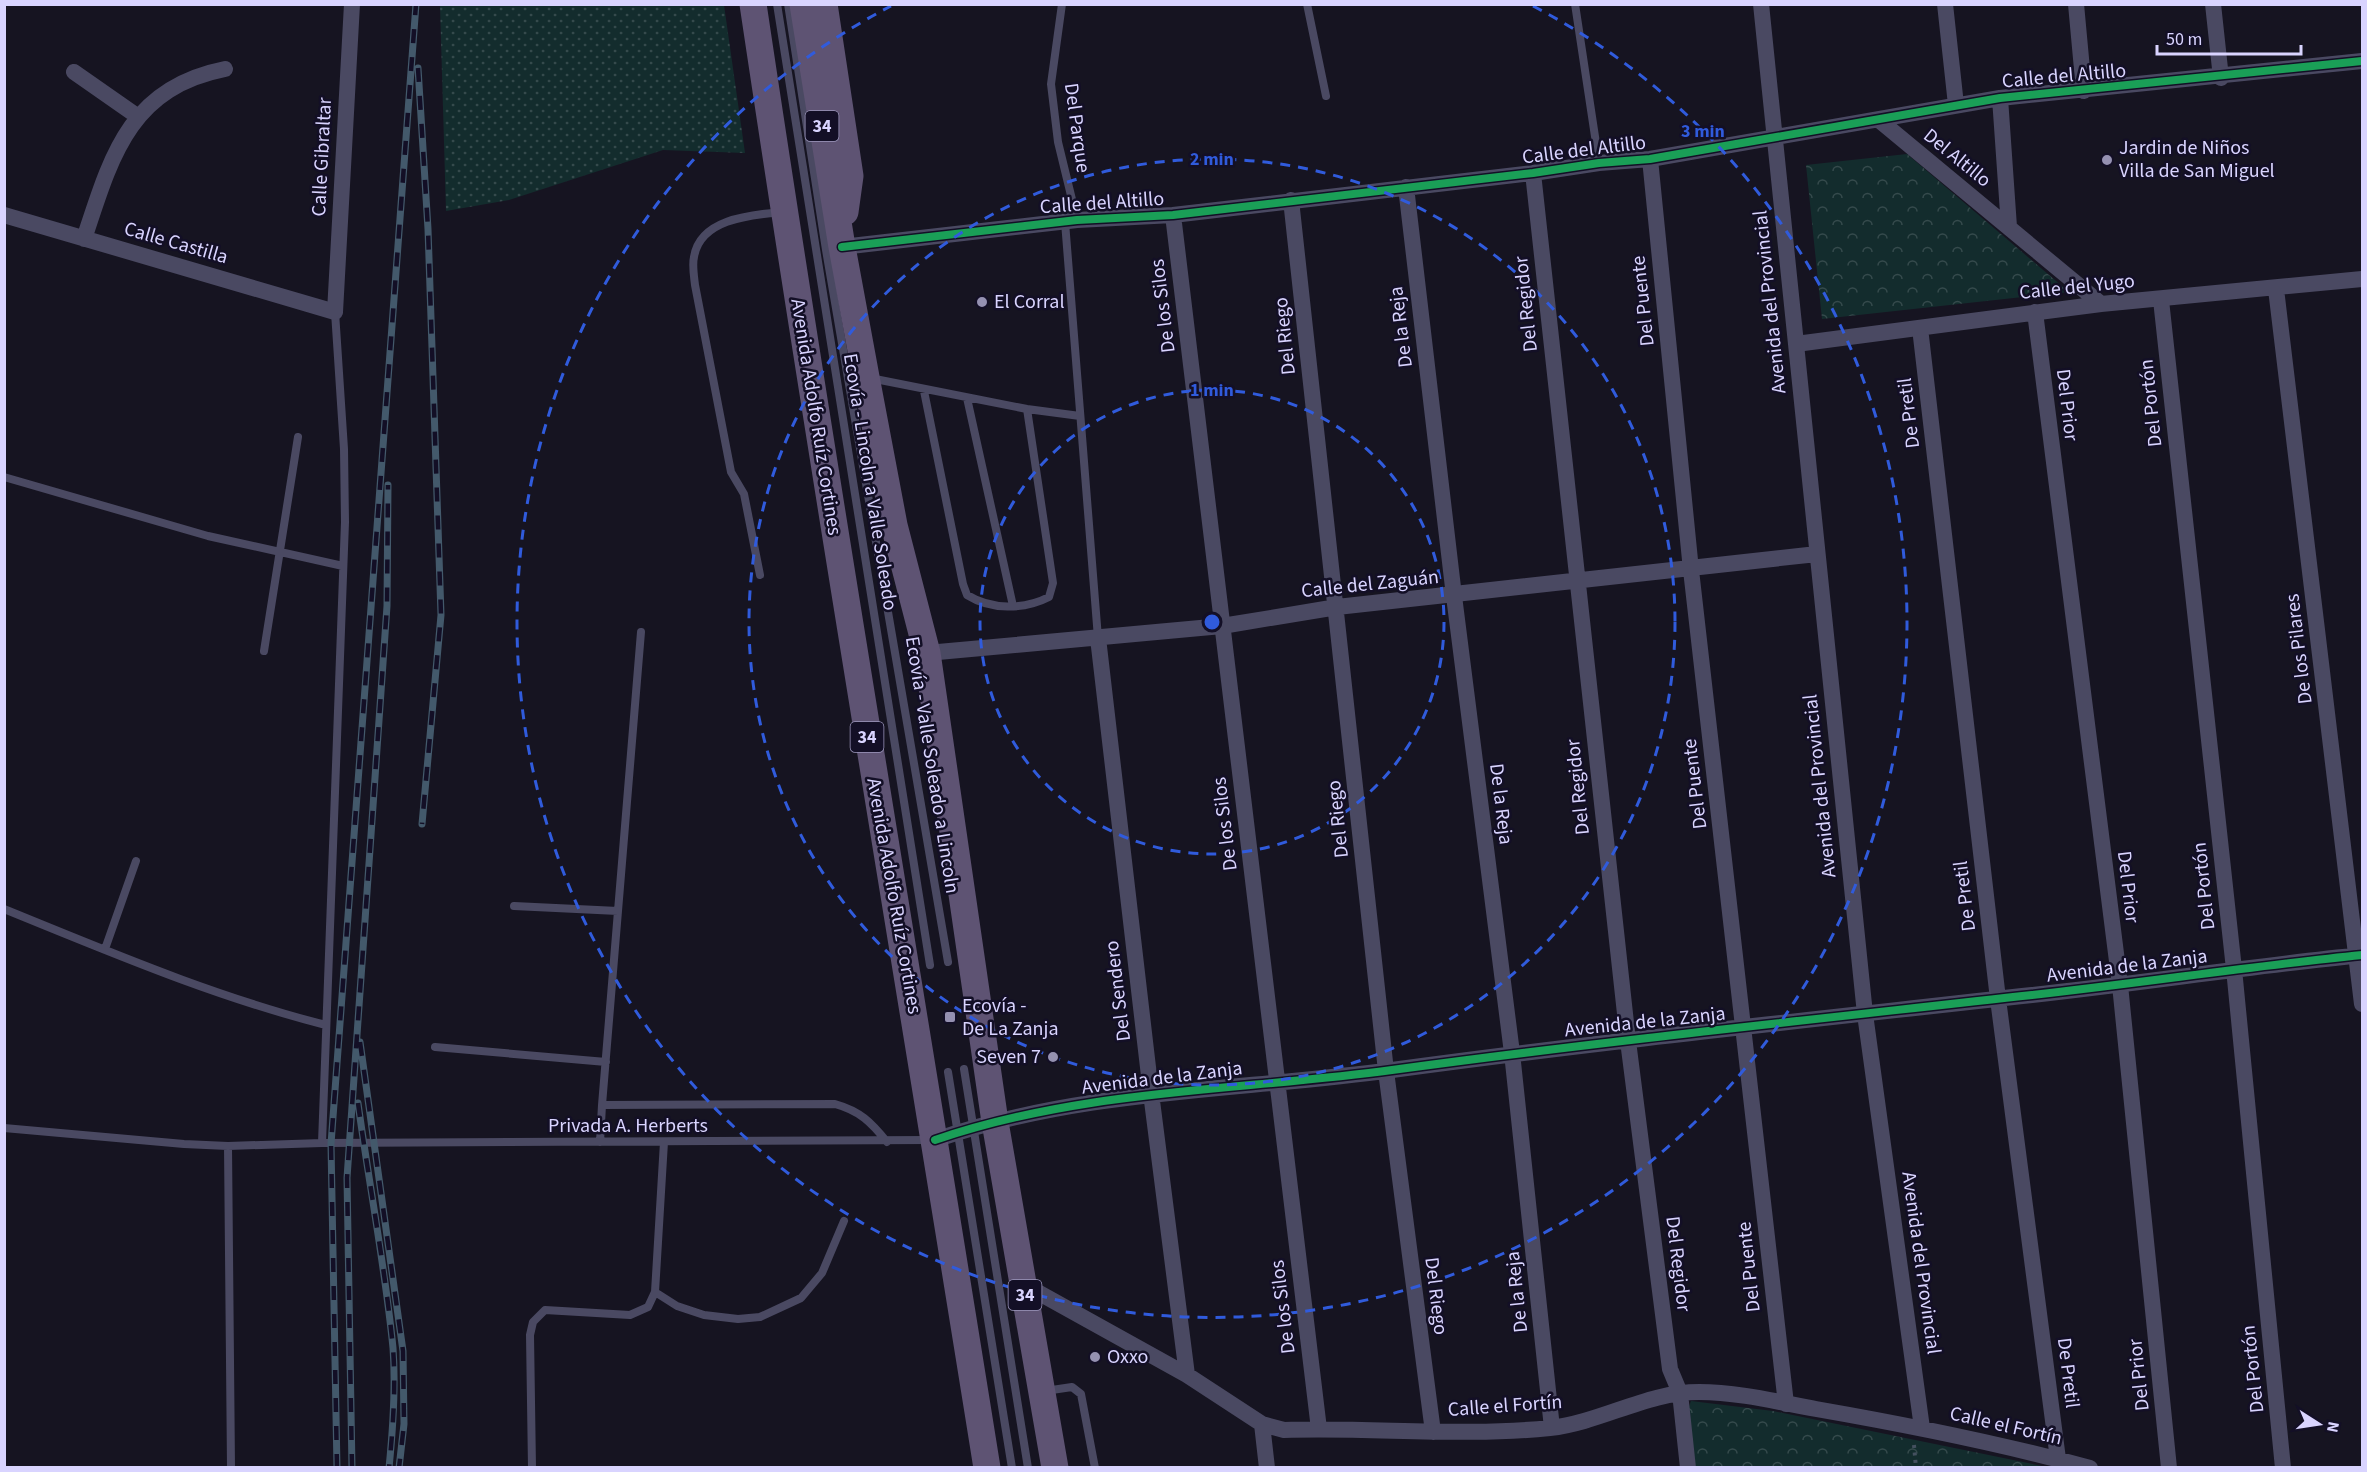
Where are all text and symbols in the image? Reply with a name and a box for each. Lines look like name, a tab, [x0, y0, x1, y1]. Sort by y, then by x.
scale bar	[2157, 18, 2301, 56]
text: 50 m	[2166, 27, 2202, 52]
street label: Calle del Altillo	[2001, 57, 2127, 95]
street label: Del Parque	[1057, 81, 1097, 175]
street label: Calle Gibraltar	[305, 97, 339, 217]
road number: 34	[806, 111, 838, 141]
text: 3 min	[1681, 119, 1725, 144]
street label: Del Altillo	[1917, 122, 1997, 194]
street label: Calle del Altillo	[1521, 129, 1647, 171]
place label: Jardin de Niños Villa de San Miguel	[2119, 134, 2275, 185]
text: 2 min	[1190, 147, 1234, 172]
marker: Jardin de Niños Villa de San Miguel	[2100, 153, 2114, 167]
street label: Calle del Altillo	[1039, 185, 1165, 221]
street label: Avenida del Provincial	[1746, 209, 1794, 395]
street label: Calle Castilla	[121, 215, 231, 271]
street label: Del Puente	[1624, 254, 1662, 348]
street label: Del Regidor	[1507, 255, 1545, 353]
street label: De los Silos	[1143, 257, 1183, 355]
street label: Calle del Yugo	[2018, 267, 2136, 307]
street label: De la Reja	[1382, 285, 1420, 369]
place label: El Corral	[994, 288, 1065, 316]
marker: El Corral	[975, 295, 989, 309]
street label: Del Riego	[1267, 296, 1303, 376]
street label: Avenida Adolfo Ruíz Cortines	[783, 297, 849, 537]
street label: Ecovía - Lincoln a Valle Soleado	[836, 351, 904, 613]
street label: Del Portón	[2132, 358, 2170, 448]
street label: Del Prior	[2049, 367, 2085, 443]
street label: De Pretil	[1891, 376, 1927, 450]
text: 1 min	[1190, 378, 1234, 403]
street label: Calle del Zaguán	[1300, 563, 1440, 605]
street label: De los Pilares	[2278, 592, 2320, 706]
centre of rings	[1202, 612, 1222, 632]
street label: Ecovía - Valle Soleado a Lincoln	[898, 634, 966, 896]
street label: Avenida del Provincial	[1796, 693, 1844, 879]
road number: 34	[850, 722, 884, 752]
street label: Del Puente	[1676, 737, 1714, 831]
street label: Del Regidor	[1559, 738, 1597, 836]
street label: De la Reja	[1482, 762, 1520, 846]
street label: De los Silos	[1205, 775, 1245, 873]
street label: Avenida Adolfo Ruíz Cortines	[859, 776, 929, 1016]
street label: Del Riego	[1320, 779, 1356, 859]
street label: Del Portón	[2185, 841, 2223, 931]
street label: Del Prior	[2110, 849, 2146, 925]
street label: De Pretil	[1947, 859, 1983, 933]
street label: Del Sendero	[1098, 939, 1138, 1043]
street label: Avenida de la Zanja	[2045, 942, 2209, 990]
place label: Ecovía - De La Zanja	[962, 992, 1059, 1043]
street label: Avenida de la Zanja	[1563, 1000, 1727, 1044]
marker: Ecovía - De La Zanja	[943, 1010, 957, 1024]
place label: Seven 7	[976, 1043, 1041, 1071]
marker: Seven 7	[1046, 1050, 1060, 1064]
street label: Avenida de la Zanja	[1080, 1054, 1244, 1102]
street label: Privada A. Herberts	[548, 1112, 708, 1140]
street label: Avenida del Provincial	[1894, 1170, 1948, 1356]
street label: Del Regidor	[1658, 1215, 1698, 1313]
street label: Del Puente	[1730, 1220, 1768, 1314]
street label: De la Reja	[1499, 1250, 1535, 1334]
street label: Del Riego	[1417, 1256, 1455, 1336]
street label: De los Silos	[1263, 1258, 1303, 1356]
road number: 34	[1008, 1280, 1042, 1310]
street label: Del Portón	[2234, 1324, 2272, 1414]
street label: De Pretil	[2050, 1336, 2086, 1410]
street label: Del Prior	[2121, 1338, 2157, 1412]
place label: Oxxo	[1107, 1343, 1148, 1371]
marker: Oxxo	[1088, 1350, 1102, 1364]
street label: Calle el Fortín	[1447, 1388, 1563, 1424]
north arrow	[2289, 1394, 2349, 1454]
street label: Calle el Fortín	[1947, 1399, 2065, 1453]
text: N	[2321, 1419, 2345, 1434]

